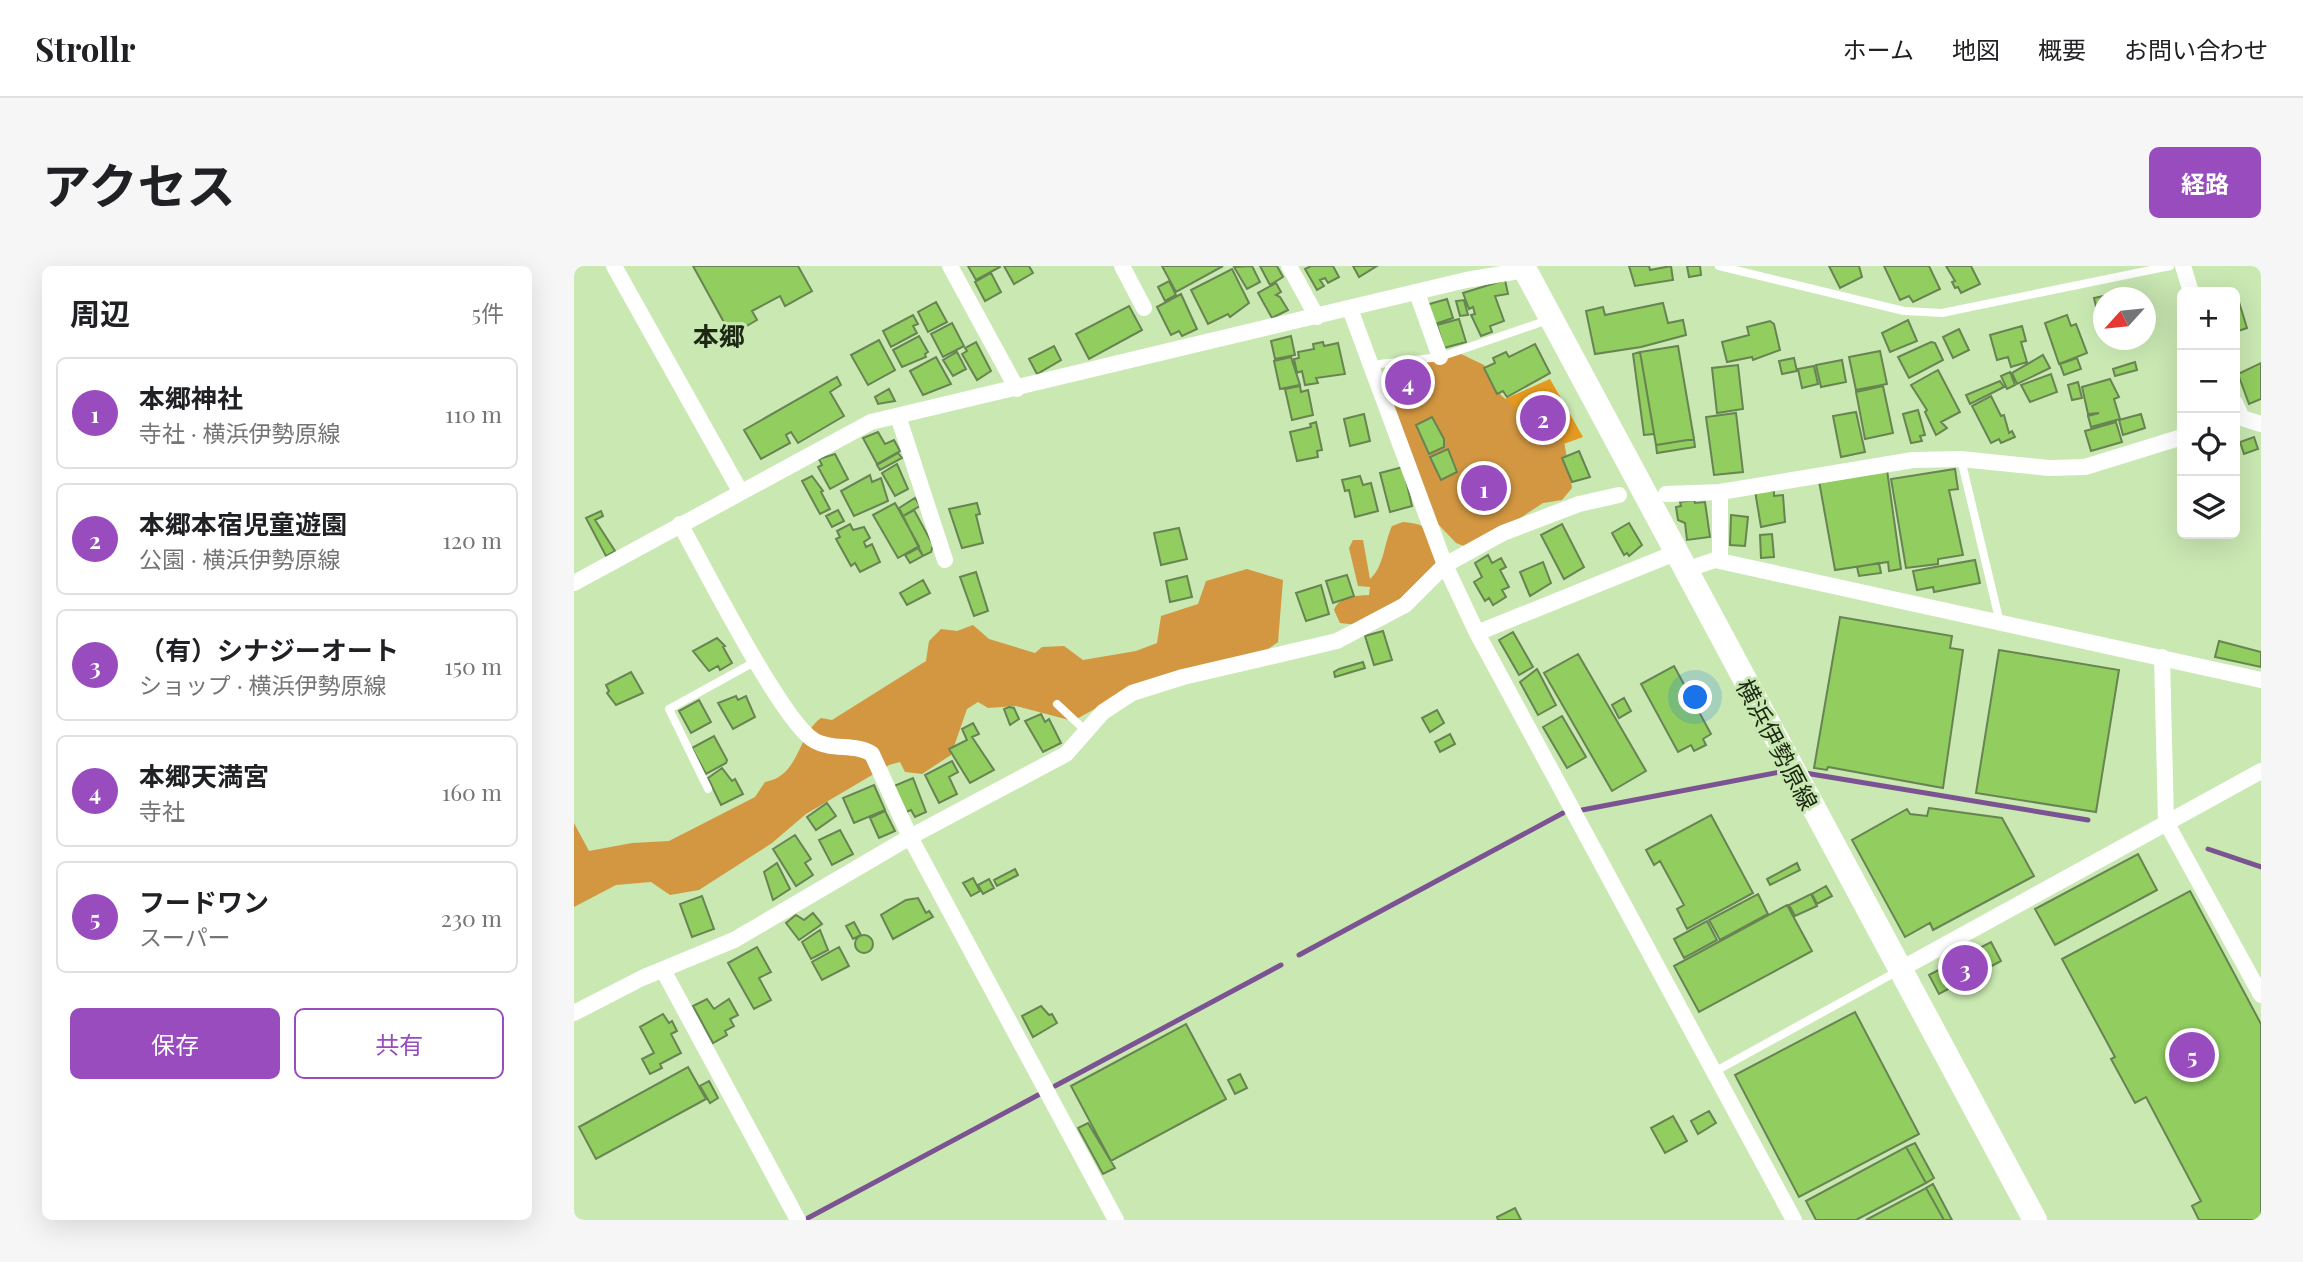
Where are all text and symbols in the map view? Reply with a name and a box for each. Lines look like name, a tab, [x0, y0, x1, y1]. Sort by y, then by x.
text: Strollr	[35, 26, 135, 70]
text: ホーム	[1843, 33, 1914, 65]
text: 地図	[1952, 33, 2000, 65]
text: 概要	[2038, 33, 2086, 65]
text: お問い合わせ	[2124, 33, 2268, 65]
button: 経路	[2149, 147, 2261, 218]
text: アクセス	[42, 151, 236, 216]
north arrow	[2093, 287, 2156, 350]
map controls	[2177, 287, 2240, 539]
button: +	[2177, 287, 2240, 350]
text: 周辺	[70, 293, 130, 333]
text: 5件	[471, 297, 504, 328]
district label: 本郷	[693, 318, 745, 353]
button: −	[2177, 350, 2240, 413]
pin: 4	[1385, 356, 1431, 408]
text: 本郷神社	[139, 380, 243, 415]
pin: 2	[1520, 392, 1566, 444]
text: 1	[91, 398, 99, 429]
text: 110 m	[445, 398, 502, 429]
button: locate	[2177, 413, 2240, 476]
text: 寺社 · 横浜伊勢原線	[139, 417, 341, 448]
pin: 1	[1461, 462, 1507, 514]
button: layers	[2177, 476, 2240, 539]
text: 本郷本宿児童遊園	[139, 506, 347, 541]
text: 2	[89, 524, 101, 555]
text: 120 m	[443, 524, 502, 555]
text: 公園 · 横浜伊勢原線	[139, 543, 341, 574]
text: （有）シナジーオート	[139, 632, 399, 667]
text: 3	[89, 650, 101, 681]
text: 150 m	[444, 650, 502, 681]
text: ショップ · 横浜伊勢原線	[139, 669, 387, 700]
street label: 横浜伊勢原線	[1730, 673, 1826, 815]
your location	[1678, 680, 1712, 714]
text: 本郷天満宮	[139, 758, 269, 793]
text: 4	[89, 776, 101, 807]
text: 160 m	[442, 776, 502, 807]
text: 寺社	[139, 795, 185, 826]
text: フードワン	[139, 884, 269, 919]
text: 5	[90, 902, 100, 933]
text: 230 m	[441, 902, 502, 933]
text: スーパー	[139, 921, 231, 952]
pin: 3	[1942, 942, 1988, 994]
button: 保存	[70, 1008, 280, 1079]
button: 共有	[294, 1008, 504, 1079]
pin: 5	[2169, 1029, 2215, 1081]

